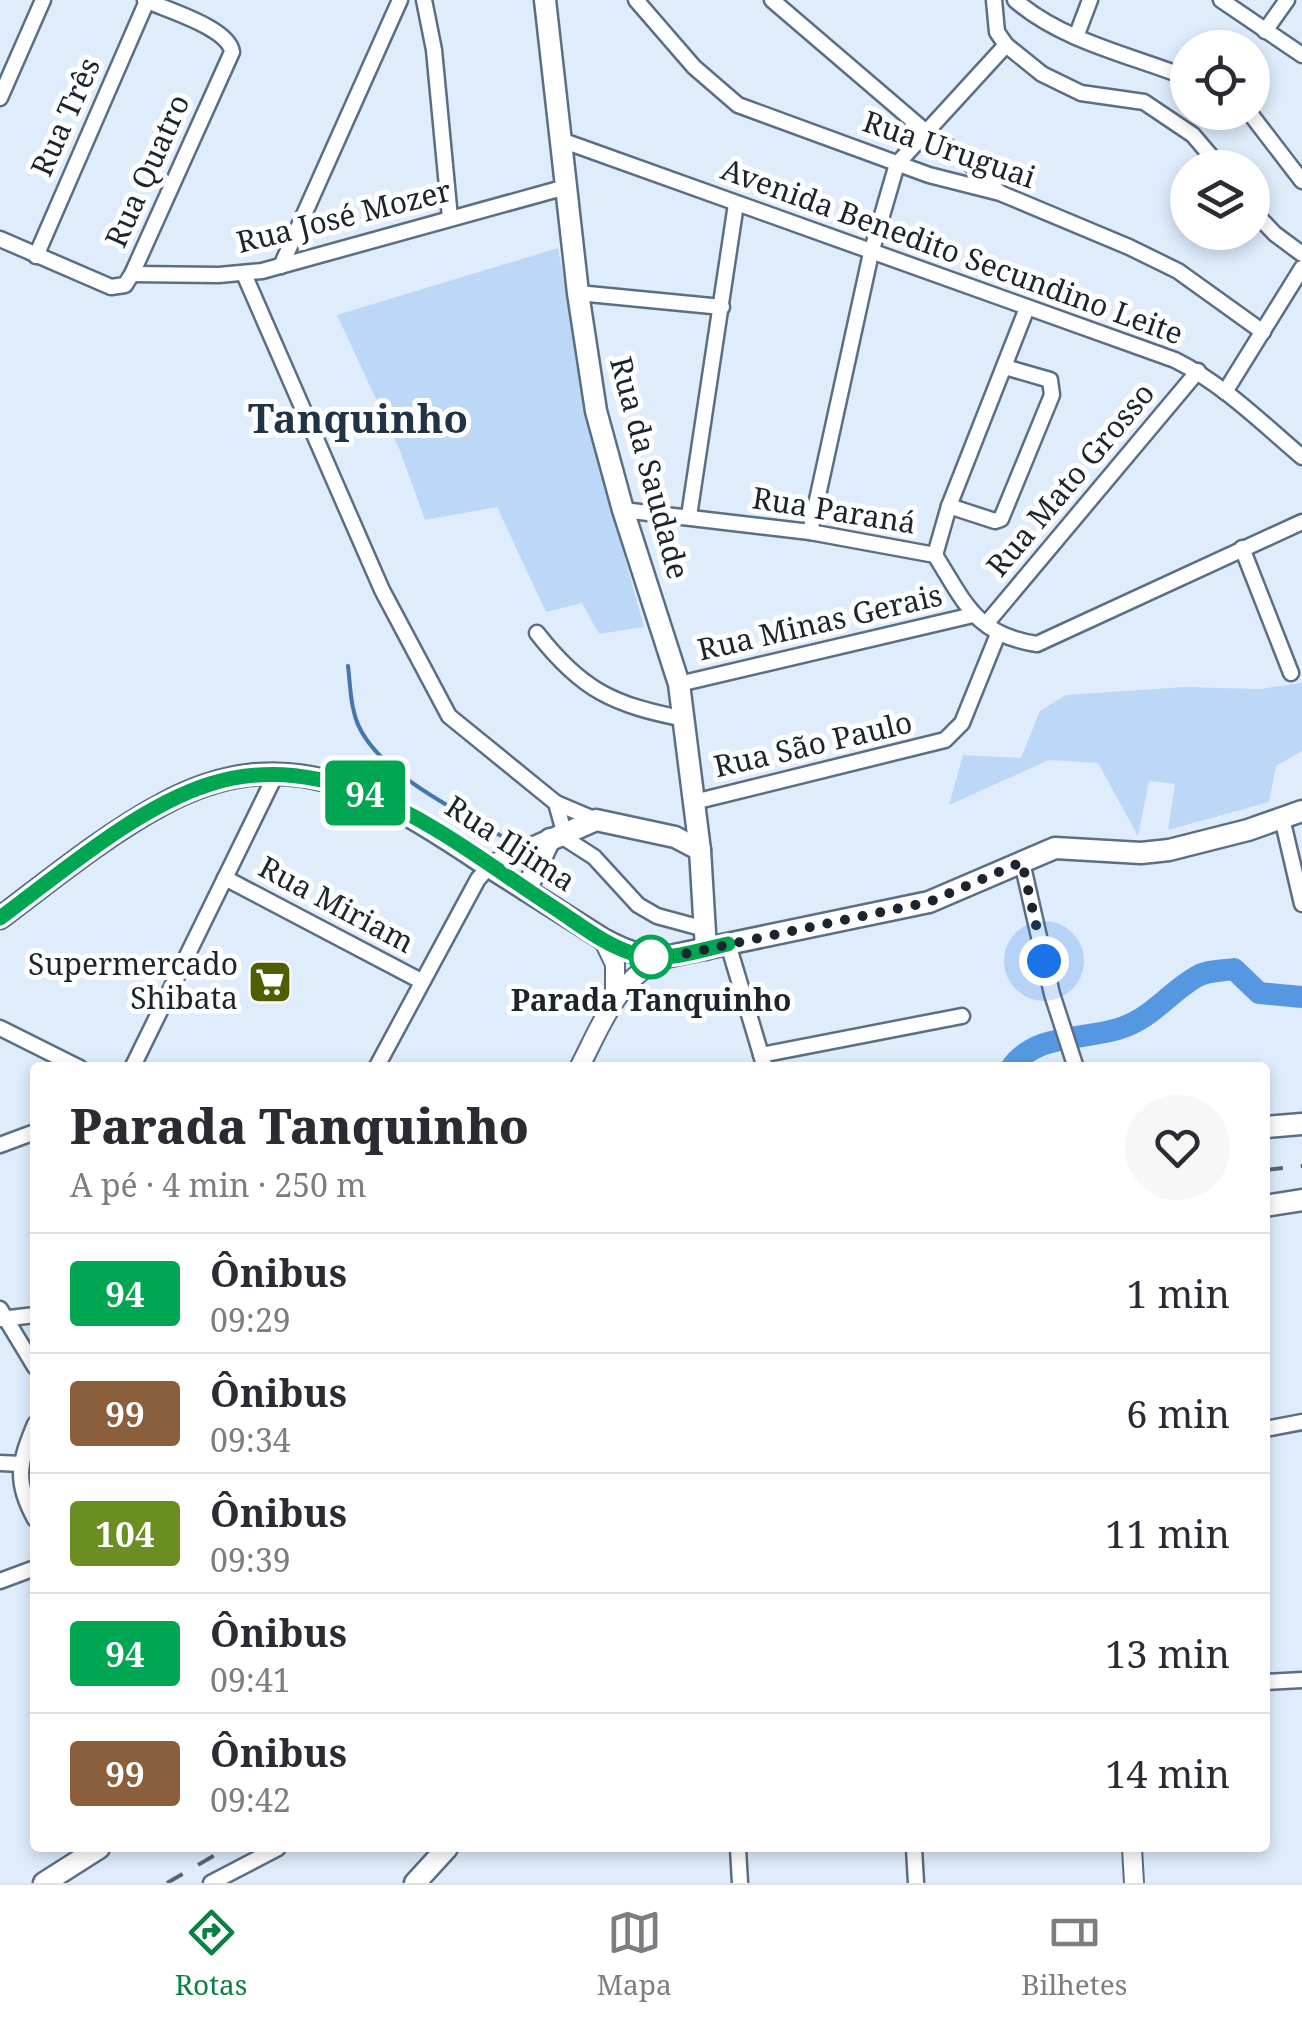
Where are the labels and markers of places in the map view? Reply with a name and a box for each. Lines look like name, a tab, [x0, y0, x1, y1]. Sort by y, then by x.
marker: Parada Tanquinho	[630, 936, 672, 978]
place label: Supermercado Shibata	[28, 943, 238, 1018]
supermarket icon: Supermercado Shibata	[247, 959, 293, 1005]
place label: Parada Tanquinho	[511, 979, 791, 1020]

